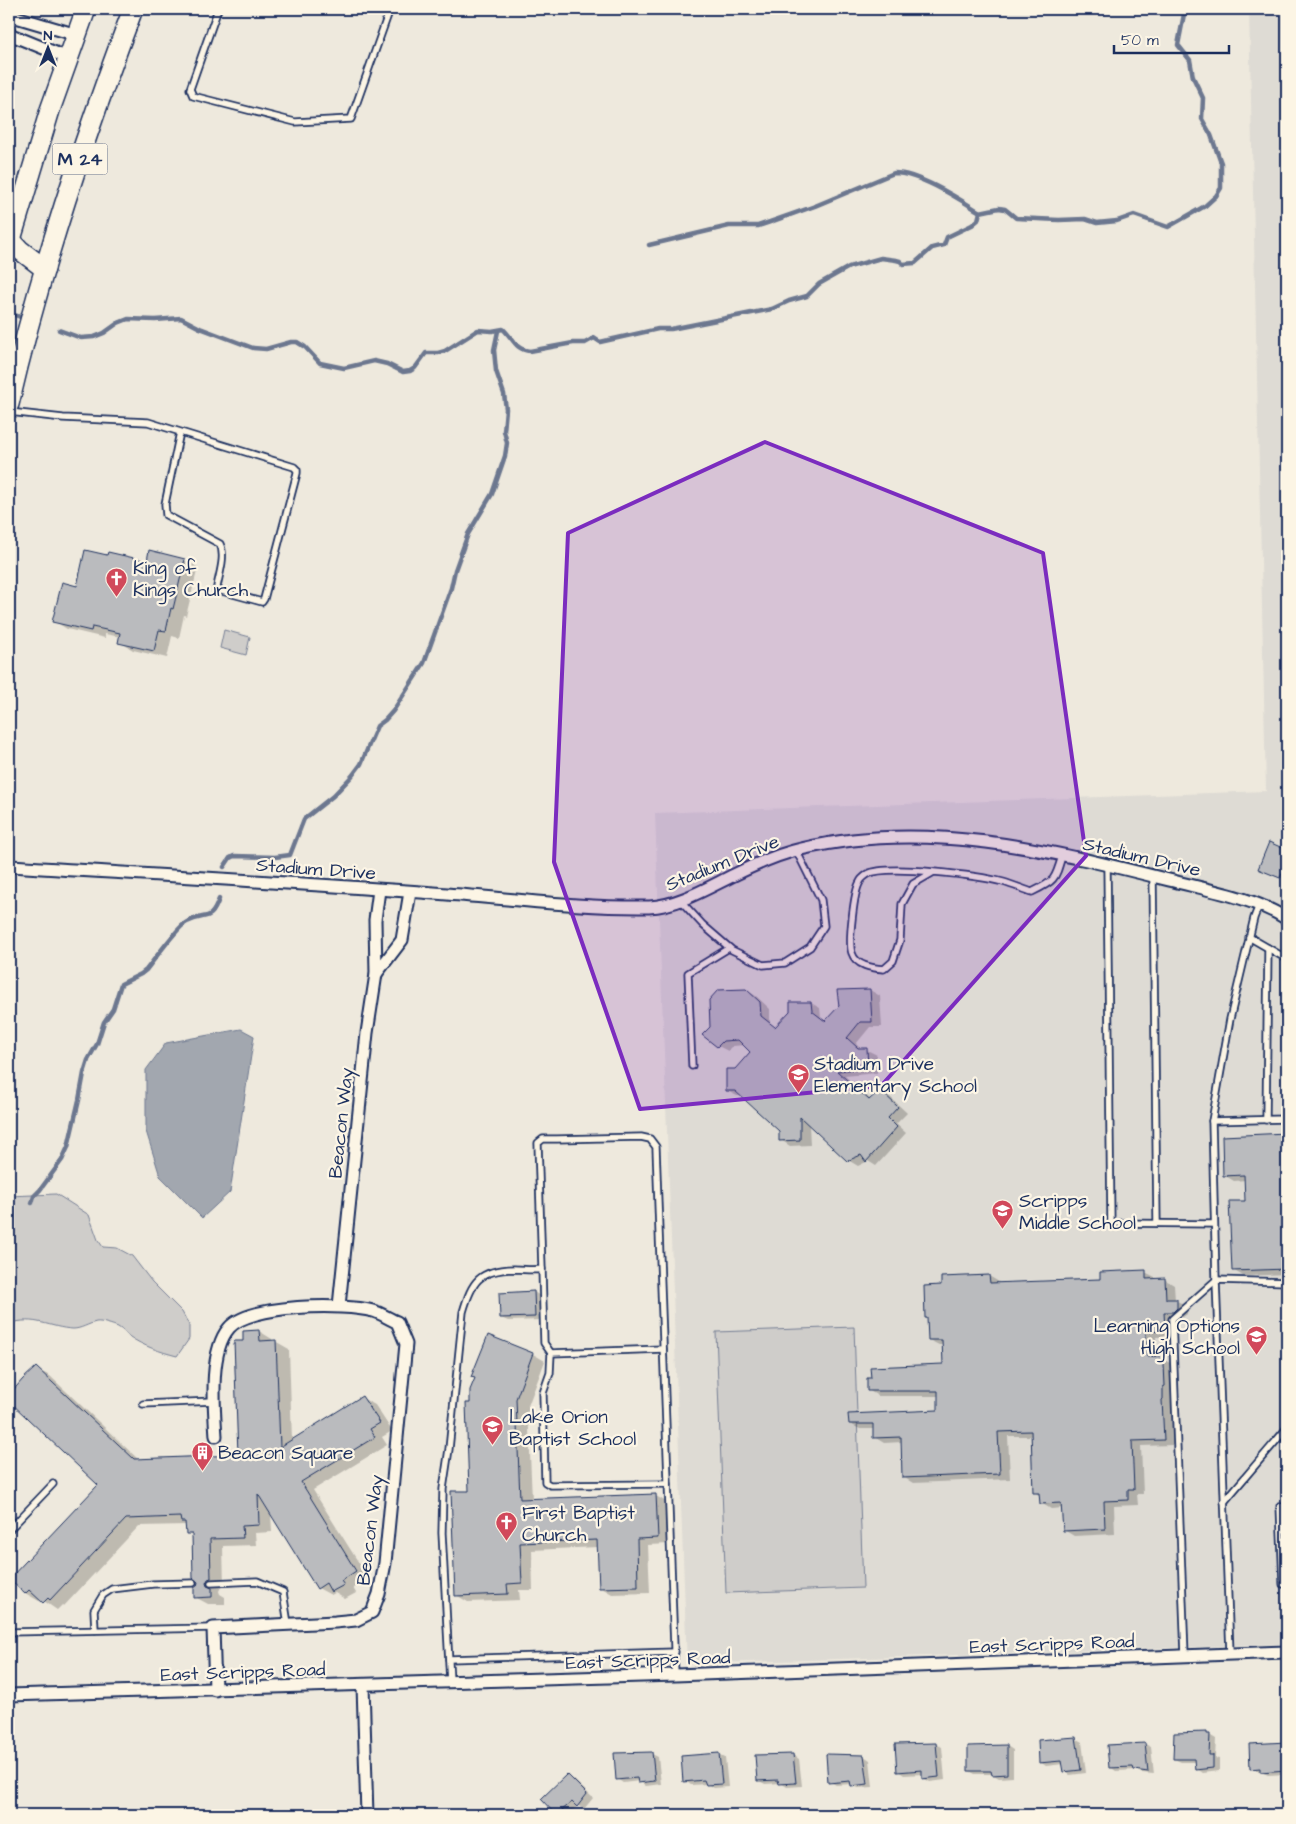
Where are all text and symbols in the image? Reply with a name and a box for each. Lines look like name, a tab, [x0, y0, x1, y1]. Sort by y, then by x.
north arrow	[22, 22, 72, 72]
scale bar	[1114, 22, 1228, 54]
text: N	[44, 26, 53, 46]
text: 50 m	[1121, 30, 1159, 51]
road number: M 24	[52, 144, 108, 174]
place label: King of Kings Church	[133, 555, 249, 605]
church icon: King of Kings Church	[105, 566, 129, 597]
street label: Stadium Drive	[662, 828, 783, 898]
street label: Stadium Drive	[1080, 831, 1203, 884]
street label: Stadium Drive	[255, 852, 377, 887]
place label: Stadium Drive Elementary School	[814, 1051, 977, 1101]
school or university icon: Stadium Drive Elementary School	[786, 1062, 810, 1093]
street label: Beacon Way	[322, 1066, 362, 1180]
place label: Scripps Middle School	[1019, 1188, 1136, 1237]
school or university icon: Scripps Middle School	[991, 1199, 1015, 1230]
place label: Learning Options High School	[1094, 1313, 1240, 1363]
school or university icon: Learning Options High School	[1244, 1324, 1268, 1355]
place label: Lake Orion Baptist School	[509, 1404, 636, 1453]
school or university icon: Lake Orion Baptist School	[481, 1415, 505, 1446]
building icon: Beacon Square	[190, 1440, 214, 1471]
place label: Beacon Square	[218, 1440, 353, 1467]
street label: Beacon Way	[350, 1473, 392, 1587]
place label: First Baptist Church	[522, 1500, 635, 1549]
church icon: First Baptist Church	[494, 1511, 518, 1542]
street label: East Scripps Road	[969, 1628, 1135, 1661]
street label: East Scripps Road	[565, 1644, 731, 1677]
street label: East Scripps Road	[160, 1656, 326, 1689]

